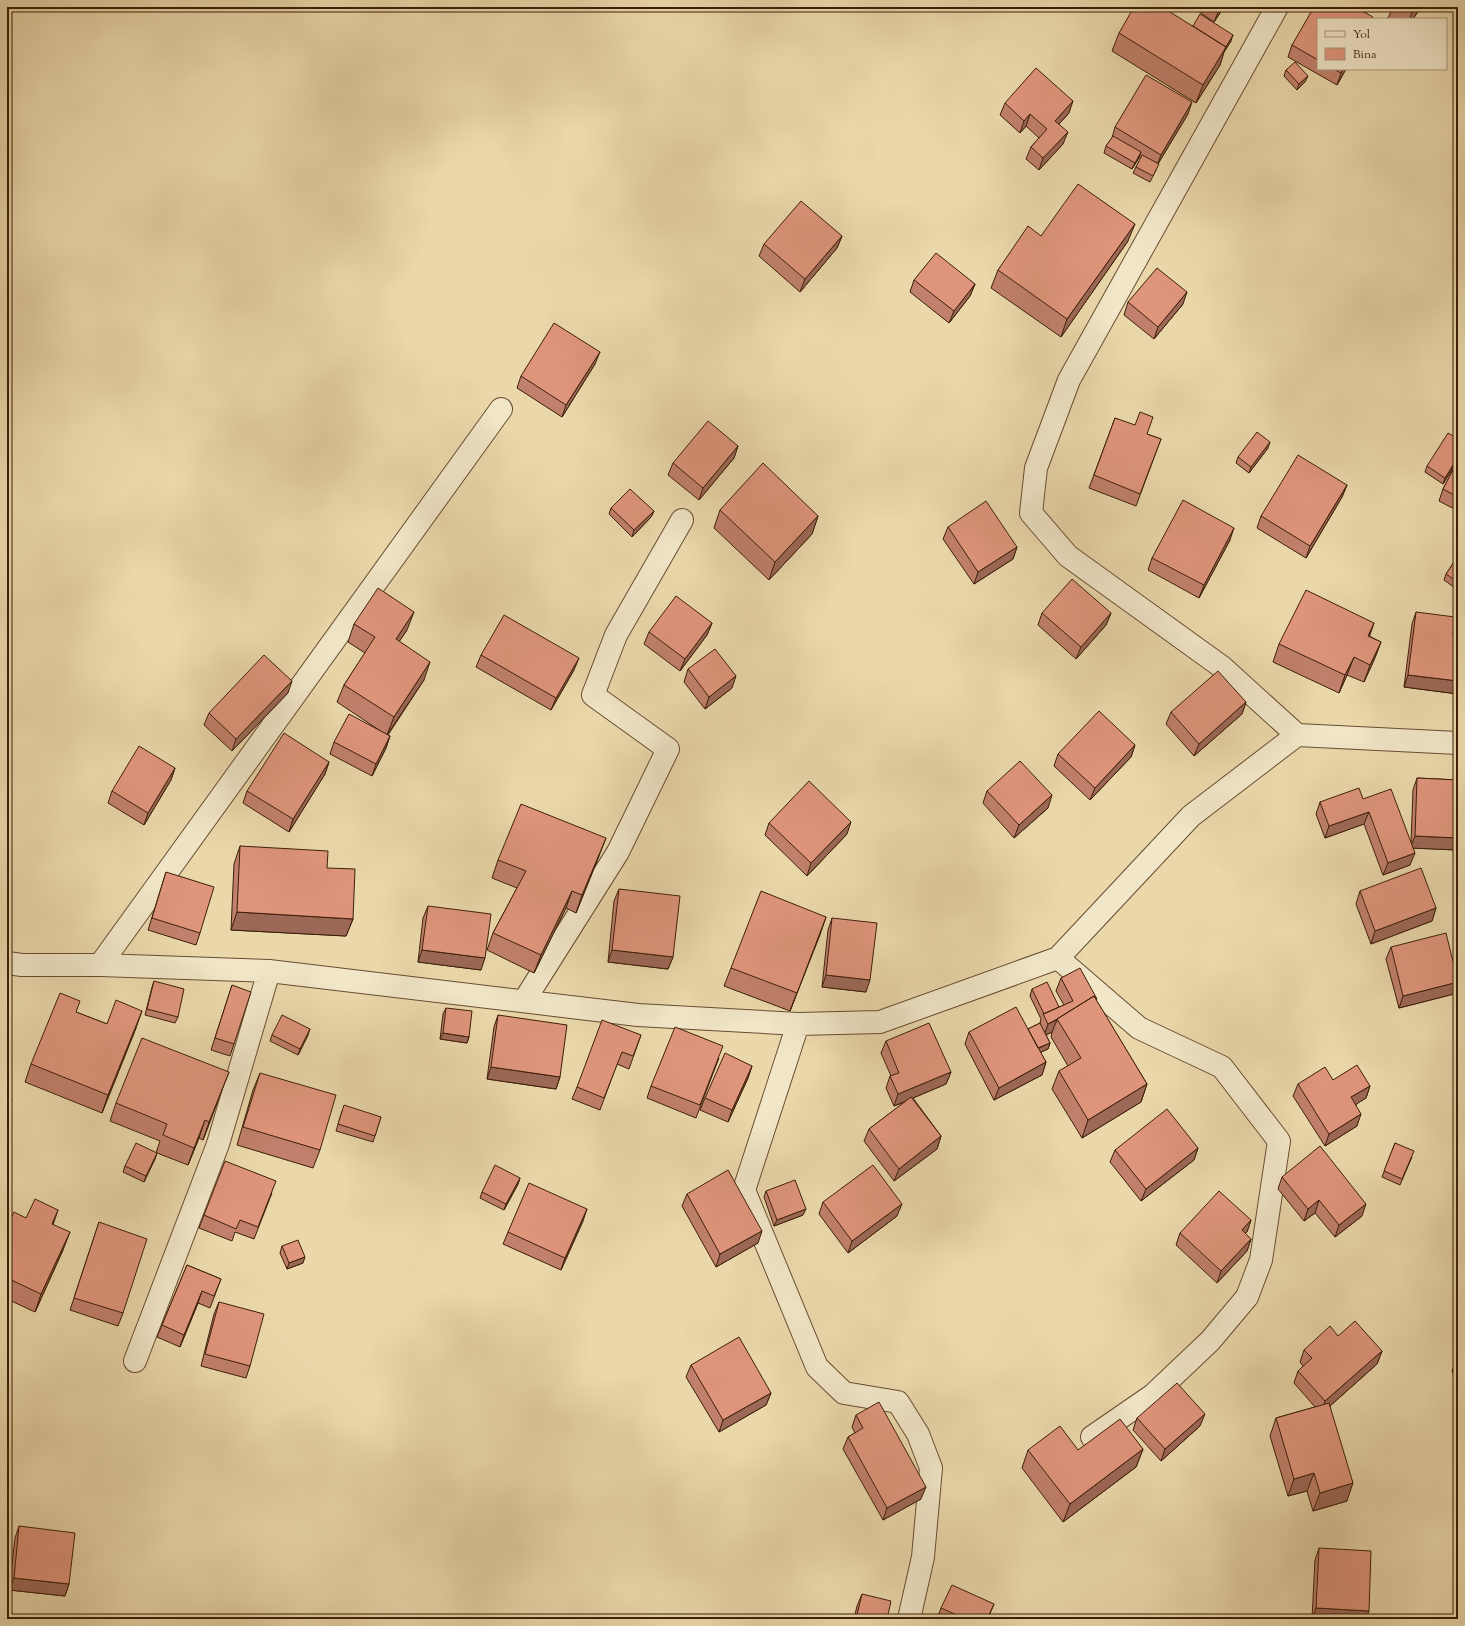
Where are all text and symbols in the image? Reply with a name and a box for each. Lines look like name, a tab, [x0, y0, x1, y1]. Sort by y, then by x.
legend	[1317, 18, 1447, 70]
text: Yol	[1353, 26, 1371, 44]
text: Bina	[1353, 46, 1377, 64]

